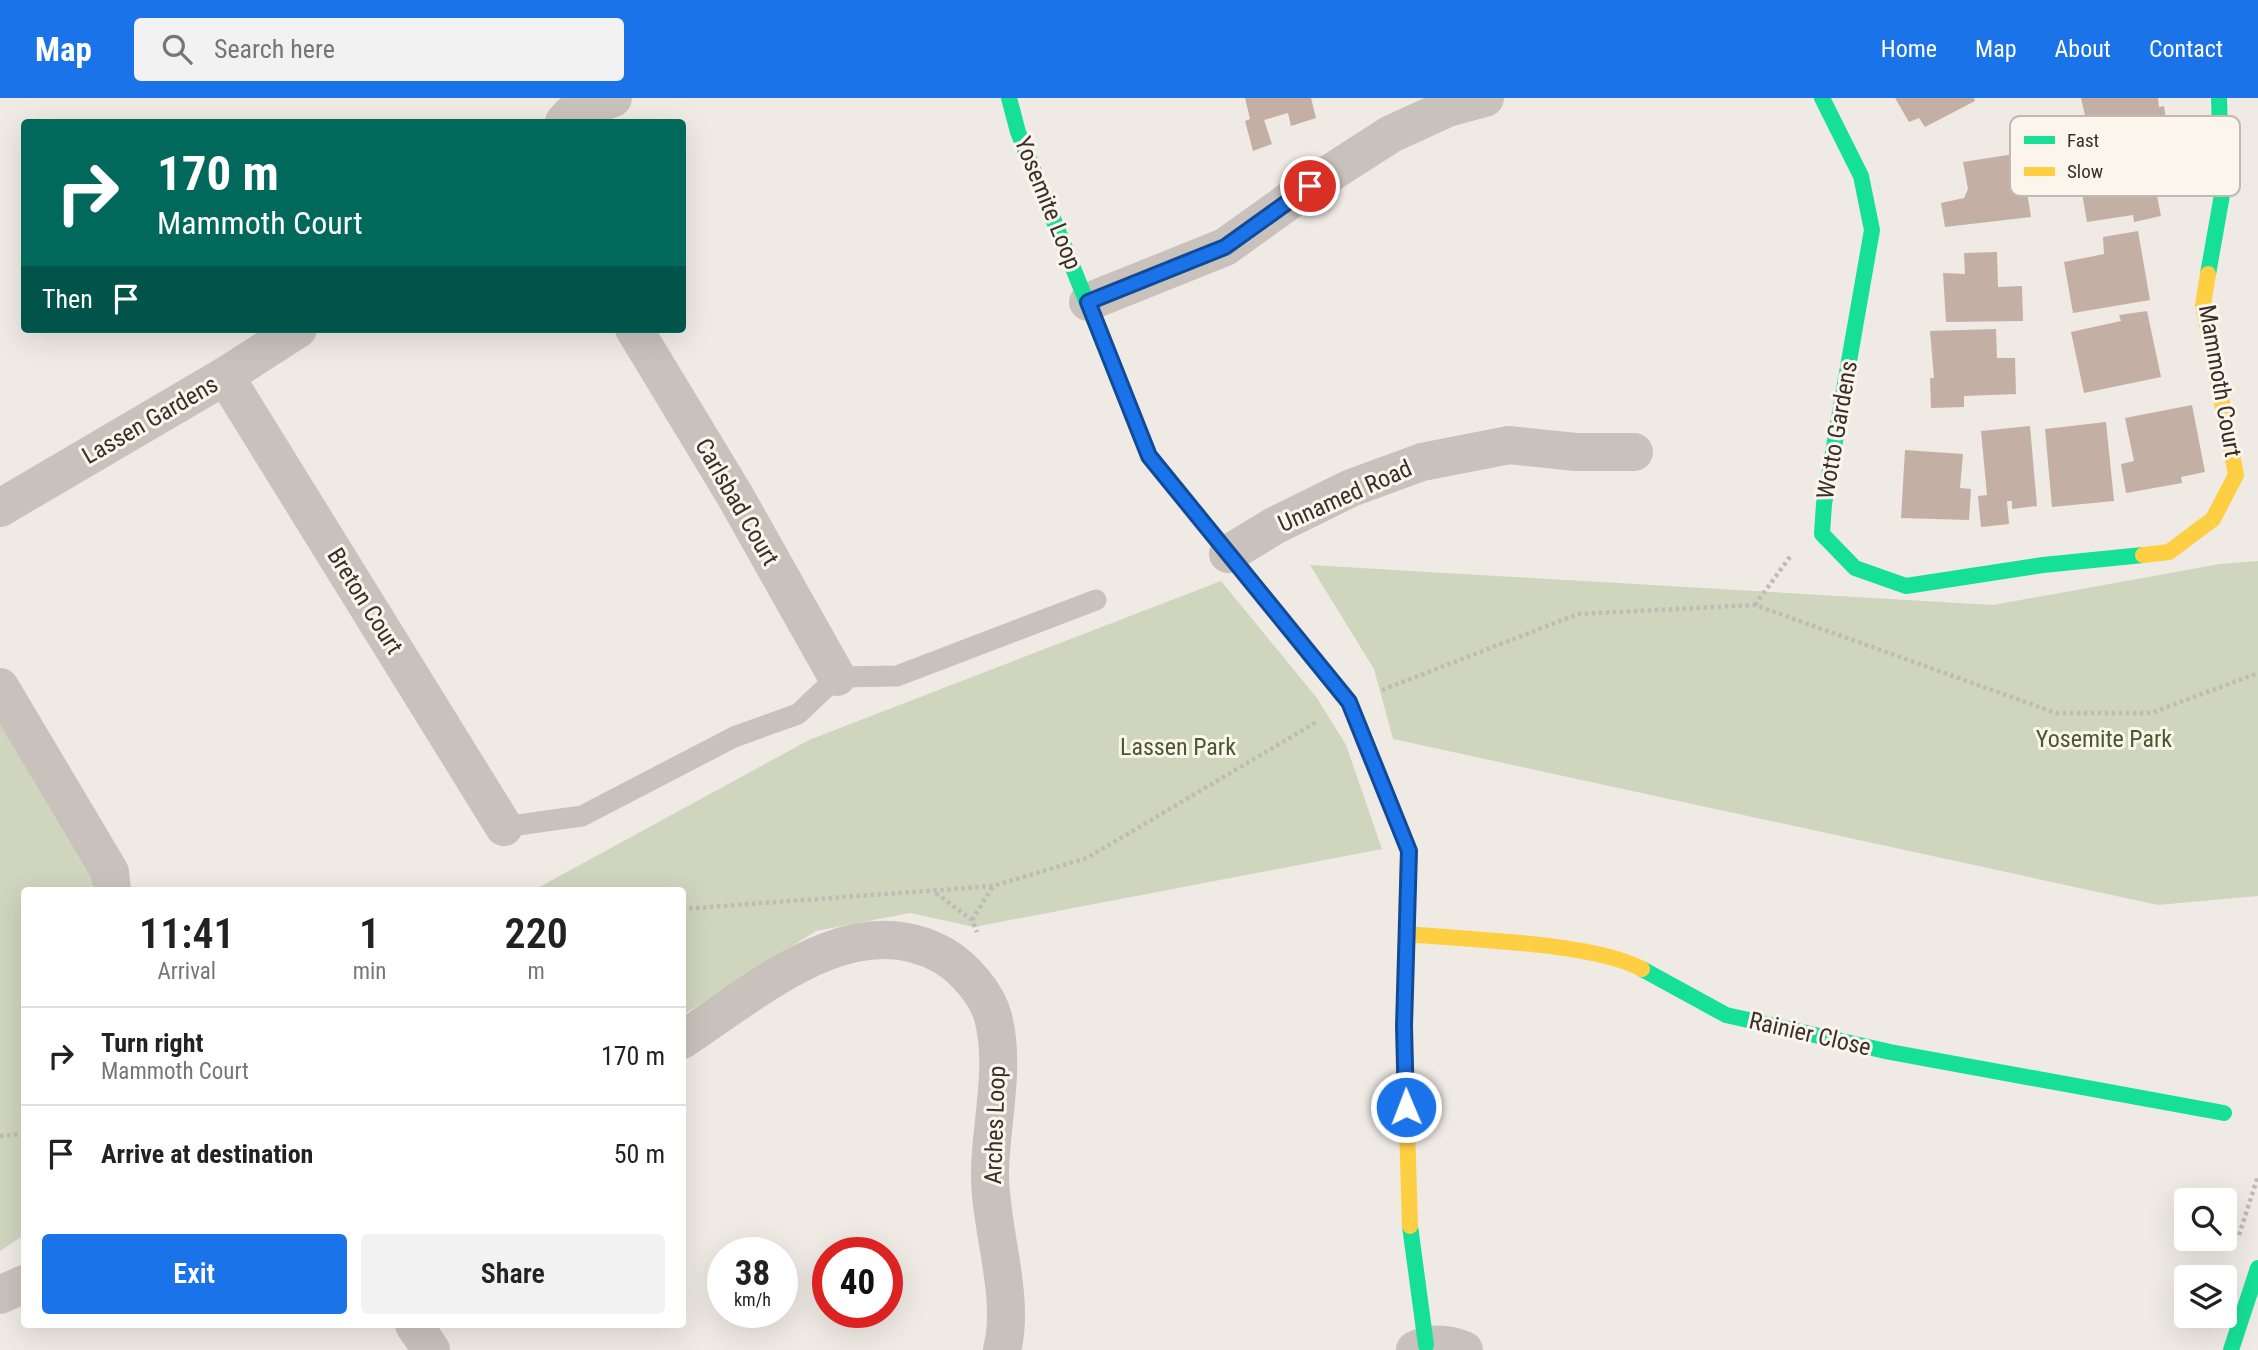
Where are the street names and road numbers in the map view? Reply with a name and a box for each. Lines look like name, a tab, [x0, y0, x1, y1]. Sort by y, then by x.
street label: Yosemite Loop	[1009, 132, 1087, 274]
street label: Mammoth Court	[2193, 303, 2247, 459]
street label: Wotto Gardens	[1811, 359, 1863, 501]
street label: Lassen Gardens	[77, 370, 223, 470]
street label: Carlsbad Court	[689, 434, 785, 570]
street label: Unnamed Road	[1274, 454, 1416, 538]
street label: Breton Court	[321, 543, 409, 659]
street label: Rainier Close	[1746, 1006, 1874, 1062]
street label: Arches Loop	[979, 1065, 1011, 1185]

